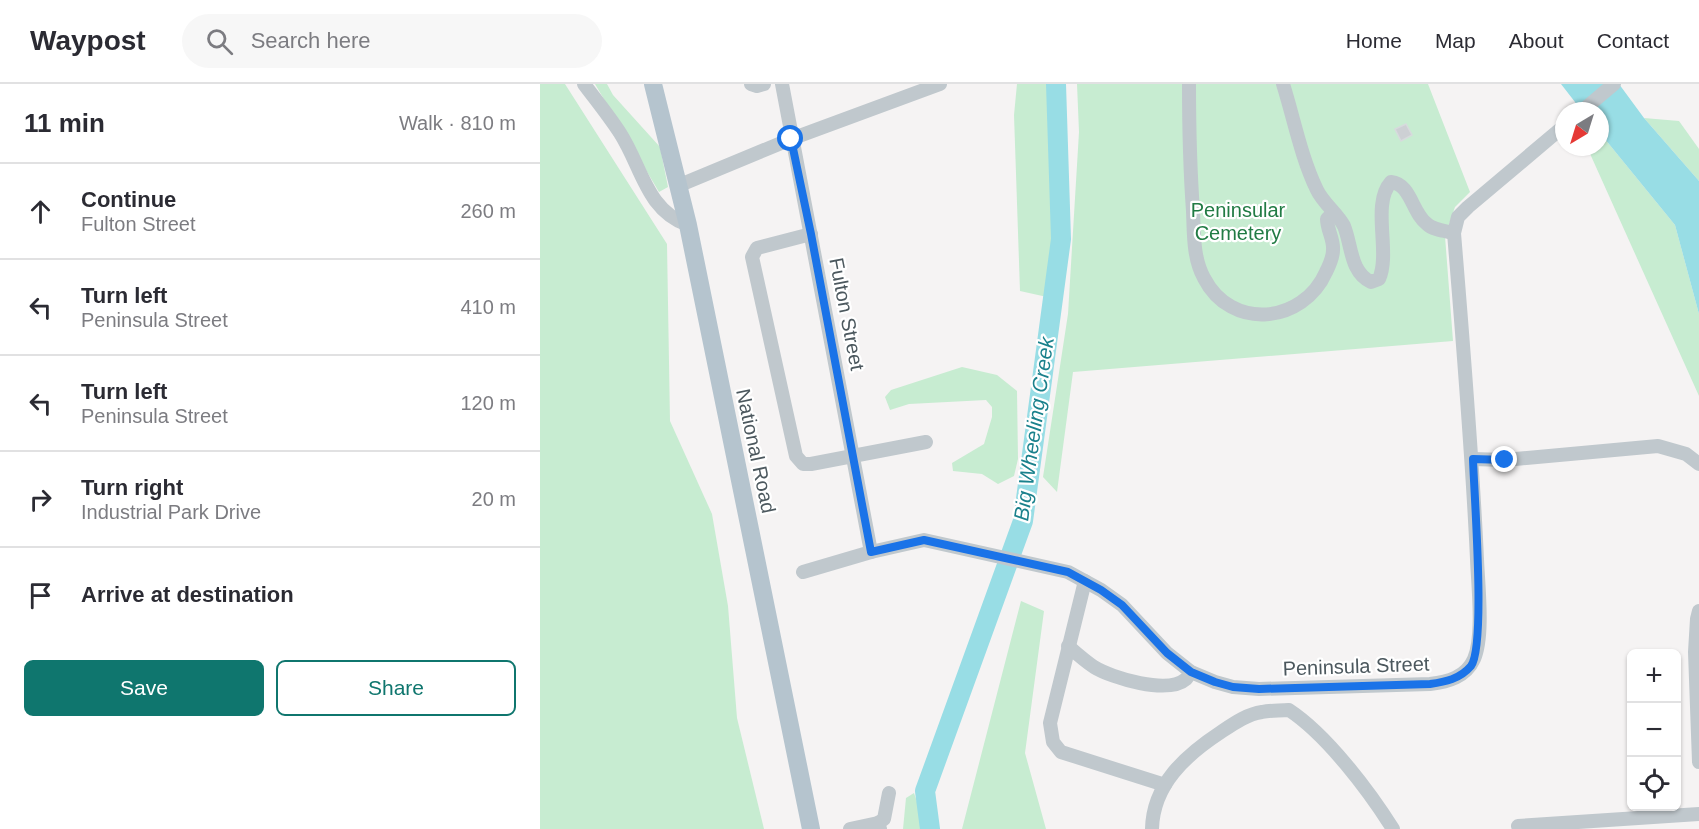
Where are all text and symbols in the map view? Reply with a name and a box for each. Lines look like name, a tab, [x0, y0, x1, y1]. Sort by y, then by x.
search box	[182, 14, 602, 68]
text: Waypost	[30, 25, 146, 56]
icon: search	[203, 25, 236, 58]
text: Search here	[251, 28, 371, 53]
text: Home	[1346, 29, 1402, 52]
text: Map	[1435, 29, 1476, 52]
text: About	[1509, 29, 1564, 52]
text: Contact	[1597, 29, 1669, 52]
north arrow	[1555, 102, 1609, 156]
text: 11 min	[24, 108, 105, 138]
text: Walk · 810 m	[399, 112, 516, 134]
route start	[777, 125, 803, 151]
text: Continue	[81, 187, 176, 212]
icon: ahead	[24, 195, 57, 228]
park label: Peninsular Cemetery	[1191, 199, 1286, 244]
text: 260 m	[460, 200, 516, 222]
text: Fulton Street	[81, 213, 196, 235]
street label: Fulton Street	[825, 256, 869, 373]
text: Turn left	[81, 283, 167, 308]
icon: left	[24, 291, 57, 324]
text: 410 m	[460, 296, 516, 318]
text: Peninsula Street	[81, 309, 228, 331]
water label: Big Wheeling Creek	[1009, 334, 1058, 522]
text: Turn left	[81, 379, 167, 404]
icon: left	[24, 387, 57, 420]
street label: National Road	[732, 387, 780, 515]
text: 120 m	[460, 392, 516, 414]
text: Peninsula Street	[81, 405, 228, 427]
route end	[1491, 446, 1517, 472]
text: Turn right	[81, 475, 183, 500]
icon: right	[24, 483, 57, 516]
text: 20 m	[472, 488, 516, 510]
text: Industrial Park Drive	[81, 501, 261, 523]
icon: arrive	[24, 579, 57, 612]
text: Arrive at destination	[81, 582, 294, 607]
map controls	[1627, 649, 1681, 811]
button: +	[1627, 649, 1681, 703]
street label: Peninsula Street	[1282, 652, 1430, 680]
button: Save	[24, 660, 264, 716]
button: Share	[276, 660, 516, 716]
button: −	[1627, 703, 1681, 757]
button: locate	[1627, 757, 1681, 811]

